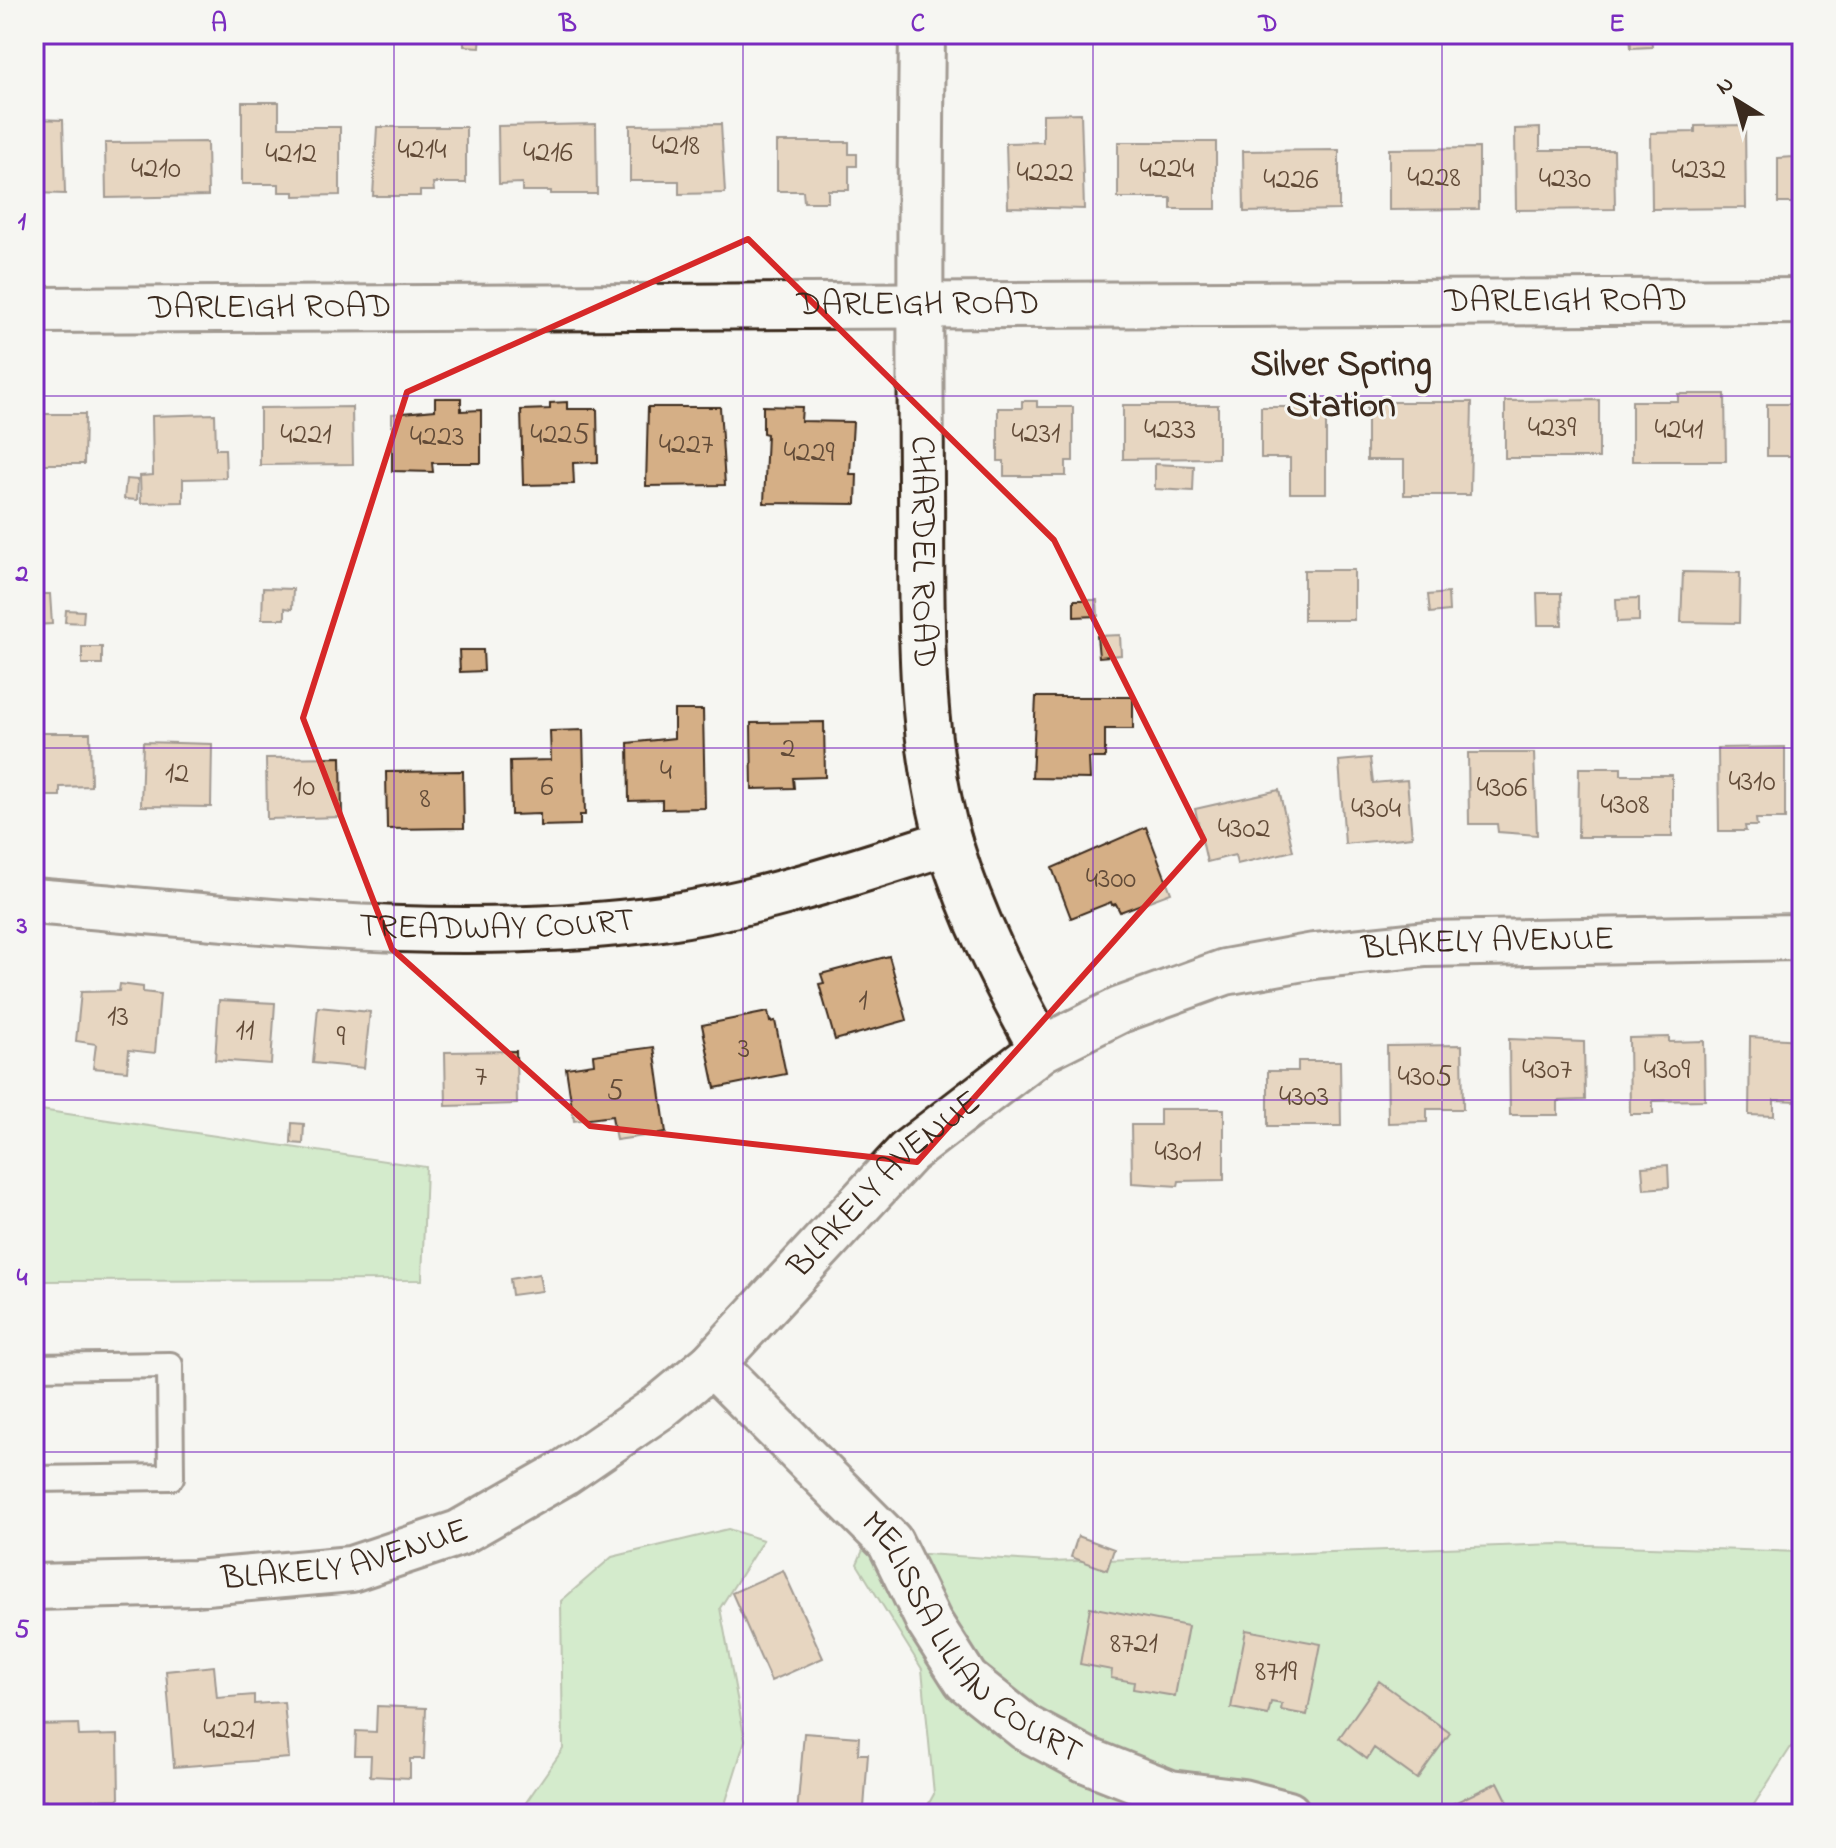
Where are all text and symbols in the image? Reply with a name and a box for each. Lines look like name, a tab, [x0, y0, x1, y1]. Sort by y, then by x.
text: A	[211, 6, 227, 44]
text: B	[558, 6, 577, 44]
text: C	[911, 6, 925, 44]
text: D	[1257, 6, 1278, 44]
text: E	[1609, 6, 1625, 44]
north arrow	[1696, 60, 1776, 140]
text: N	[1710, 69, 1741, 104]
house number: 4218	[652, 125, 700, 169]
house number: 4214	[397, 129, 447, 173]
house number: 4216	[523, 132, 573, 176]
house number: 4212	[265, 133, 317, 177]
house number: 4210	[131, 148, 181, 192]
house number: 4224	[1140, 148, 1194, 192]
house number: 4232	[1672, 149, 1726, 193]
house number: 4222	[1016, 152, 1074, 196]
house number: 4228	[1407, 157, 1461, 201]
house number: 4230	[1539, 158, 1591, 202]
house number: 4226	[1263, 159, 1319, 203]
text: 1	[18, 204, 27, 242]
street label: DARLEIGH ROAD	[1443, 277, 1688, 328]
street label: DARLEIGH ROAD	[795, 280, 1040, 331]
street label: DARLEIGH ROAD	[147, 283, 392, 334]
district label: Silver Spring Station	[1250, 340, 1432, 434]
house number: 4239	[1528, 407, 1576, 451]
house number: 4233	[1144, 409, 1196, 453]
house number: 4241	[1654, 409, 1704, 453]
house number: 4231	[1011, 413, 1061, 457]
house number: 4221	[280, 414, 332, 458]
house number: 4225	[530, 414, 590, 458]
house number: 4223	[410, 416, 464, 460]
house number: 4227	[659, 424, 713, 468]
house number: 4229	[783, 432, 835, 476]
street label: CHARDEL ROAD	[896, 436, 948, 669]
text: 2	[15, 556, 29, 594]
house number: 2	[781, 728, 796, 772]
house number: 4	[660, 750, 672, 794]
house number: 12	[165, 753, 189, 797]
house number: 4310	[1728, 761, 1776, 805]
house number: 10	[293, 766, 315, 810]
house number: 6	[540, 766, 554, 810]
house number: 4306	[1477, 767, 1527, 811]
house number: 8	[419, 778, 431, 822]
house number: 4308	[1601, 784, 1649, 828]
house number: 4304	[1351, 788, 1401, 832]
house number: 4302	[1218, 808, 1270, 852]
house number: 4300	[1086, 858, 1136, 902]
street label: TREADWAY COURT	[358, 897, 637, 955]
text: 3	[16, 908, 28, 946]
street label: BLAKELY AVENUE	[1358, 915, 1615, 976]
house number: 1	[858, 980, 868, 1024]
house number: 13	[107, 996, 129, 1040]
house number: 11	[235, 1010, 255, 1054]
house number: 9	[336, 1016, 346, 1060]
house number: 3	[738, 1028, 750, 1072]
house number: 4307	[1522, 1049, 1572, 1093]
house number: 4309	[1644, 1049, 1690, 1093]
house number: 7	[475, 1056, 487, 1100]
house number: 4305	[1398, 1056, 1452, 1100]
house number: 5	[606, 1070, 624, 1114]
house number: 4303	[1279, 1076, 1329, 1120]
street label: BLAKELY AVENUE	[777, 1079, 992, 1291]
house number: 4301	[1154, 1131, 1202, 1175]
text: 4	[17, 1260, 28, 1298]
street label: MELISSA LILIAN COURT	[848, 1500, 1091, 1778]
street label: BLAKELY AVENUE	[218, 1506, 475, 1606]
text: 5	[15, 1612, 30, 1650]
house number: 8721	[1110, 1623, 1158, 1667]
house number: 8719	[1255, 1651, 1297, 1695]
house number: 4221	[203, 1709, 255, 1753]

